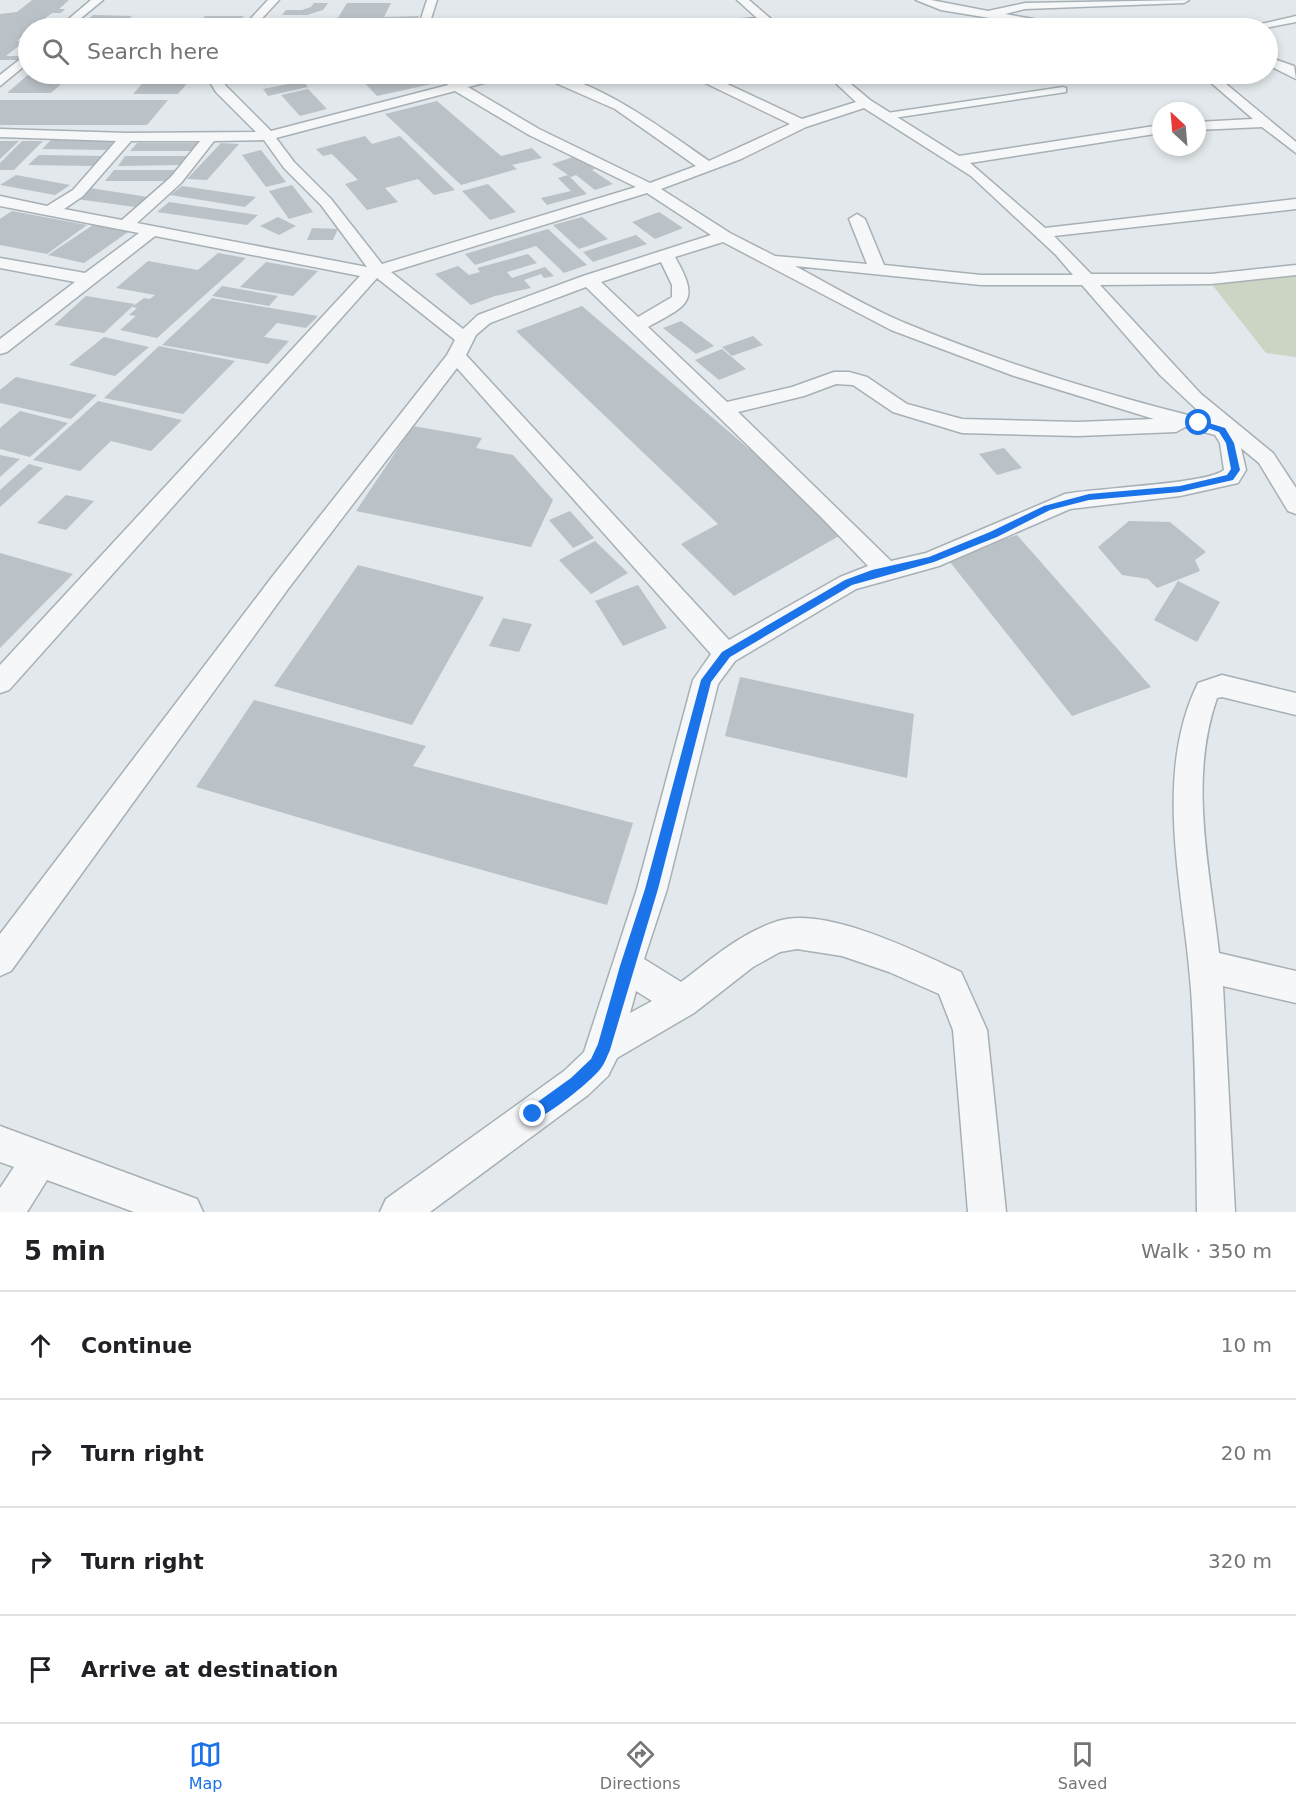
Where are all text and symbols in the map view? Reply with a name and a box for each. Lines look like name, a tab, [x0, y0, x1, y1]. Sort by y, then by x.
search box	[18, 18, 1278, 84]
icon: search	[39, 35, 72, 68]
text: Search here	[87, 39, 219, 64]
north arrow	[1152, 102, 1206, 156]
route start	[1185, 409, 1211, 435]
route end	[519, 1100, 545, 1126]
text: 5 min	[24, 1236, 106, 1266]
text: Walk · 350 m	[1141, 1239, 1272, 1263]
icon: ahead	[24, 1329, 57, 1362]
text: Continue	[81, 1333, 192, 1358]
text: 10 m	[1221, 1333, 1272, 1357]
icon: right	[24, 1437, 57, 1470]
text: Turn right	[81, 1441, 204, 1466]
text: 20 m	[1221, 1441, 1272, 1465]
icon: right	[24, 1545, 57, 1578]
text: Turn right	[81, 1549, 204, 1574]
text: 320 m	[1208, 1549, 1272, 1573]
icon: arrive	[24, 1653, 57, 1686]
text: Arrive at destination	[81, 1657, 338, 1682]
tab: Map	[189, 1738, 222, 1793]
tab: Directions	[600, 1738, 680, 1793]
tab: Saved	[1058, 1738, 1107, 1793]

